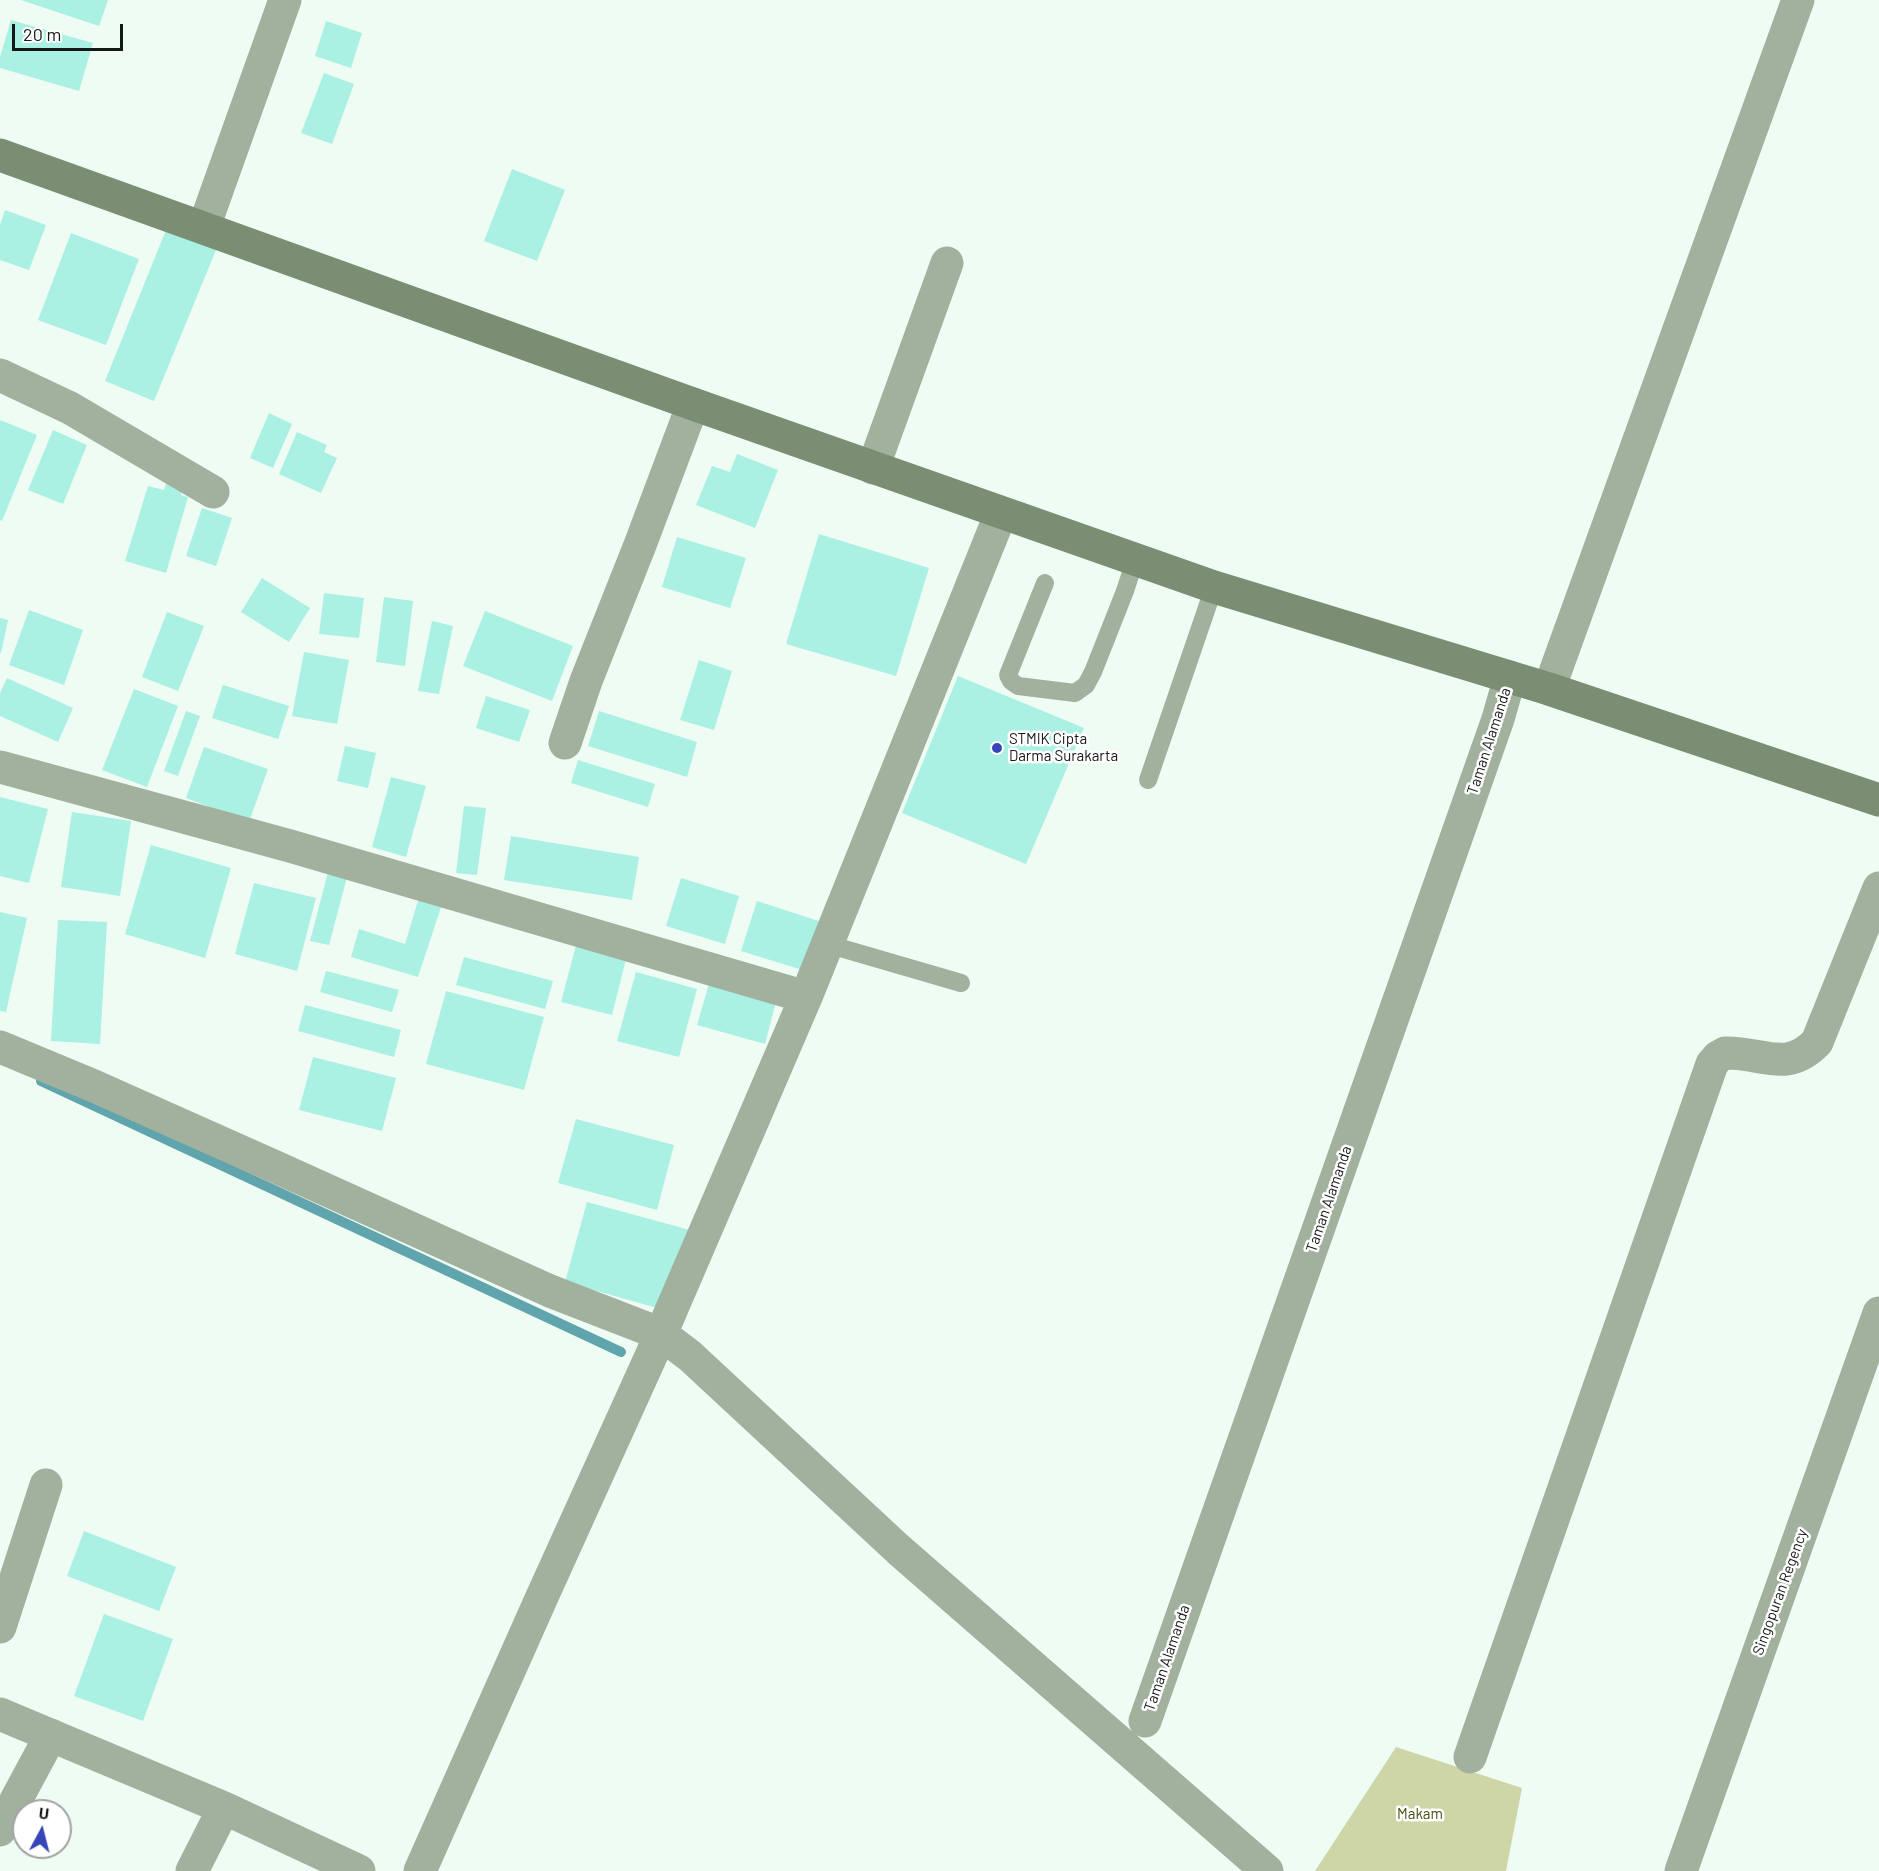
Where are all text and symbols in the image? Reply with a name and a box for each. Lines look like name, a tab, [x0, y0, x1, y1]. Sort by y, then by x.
scale bar	[15, 12, 126, 50]
text: 20 m	[23, 23, 61, 45]
street label: Taman Alamanda	[1463, 685, 1515, 797]
place label: STMIK Cipta Darma Surakarta	[1009, 730, 1118, 765]
marker: STMIK Cipta Darma Surakarta	[990, 741, 1004, 755]
street label: Taman Alamanda	[1302, 1143, 1356, 1255]
street label: Singopuran Regency	[1749, 1526, 1811, 1658]
street label: Taman Alamanda	[1140, 1602, 1194, 1714]
north arrow	[12, 1799, 72, 1859]
text: U	[38, 1803, 50, 1823]
park label: Makam	[1397, 1805, 1443, 1823]

